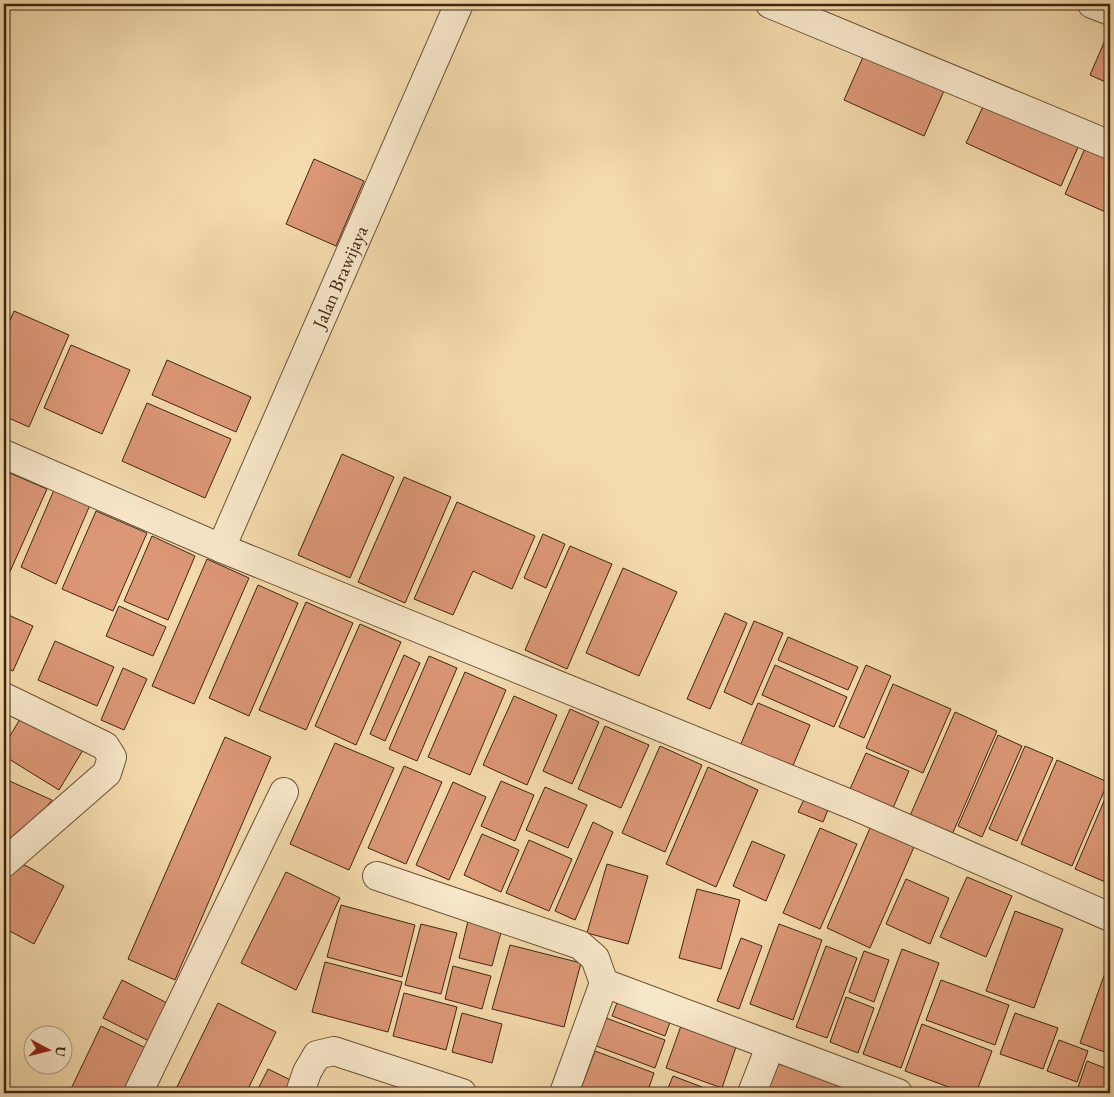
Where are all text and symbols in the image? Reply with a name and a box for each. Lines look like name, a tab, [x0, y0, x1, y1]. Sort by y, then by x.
street label: Jalan Brawijaya	[306, 221, 374, 334]
north arrow	[22, 1024, 72, 1074]
text: U	[51, 1045, 70, 1058]

